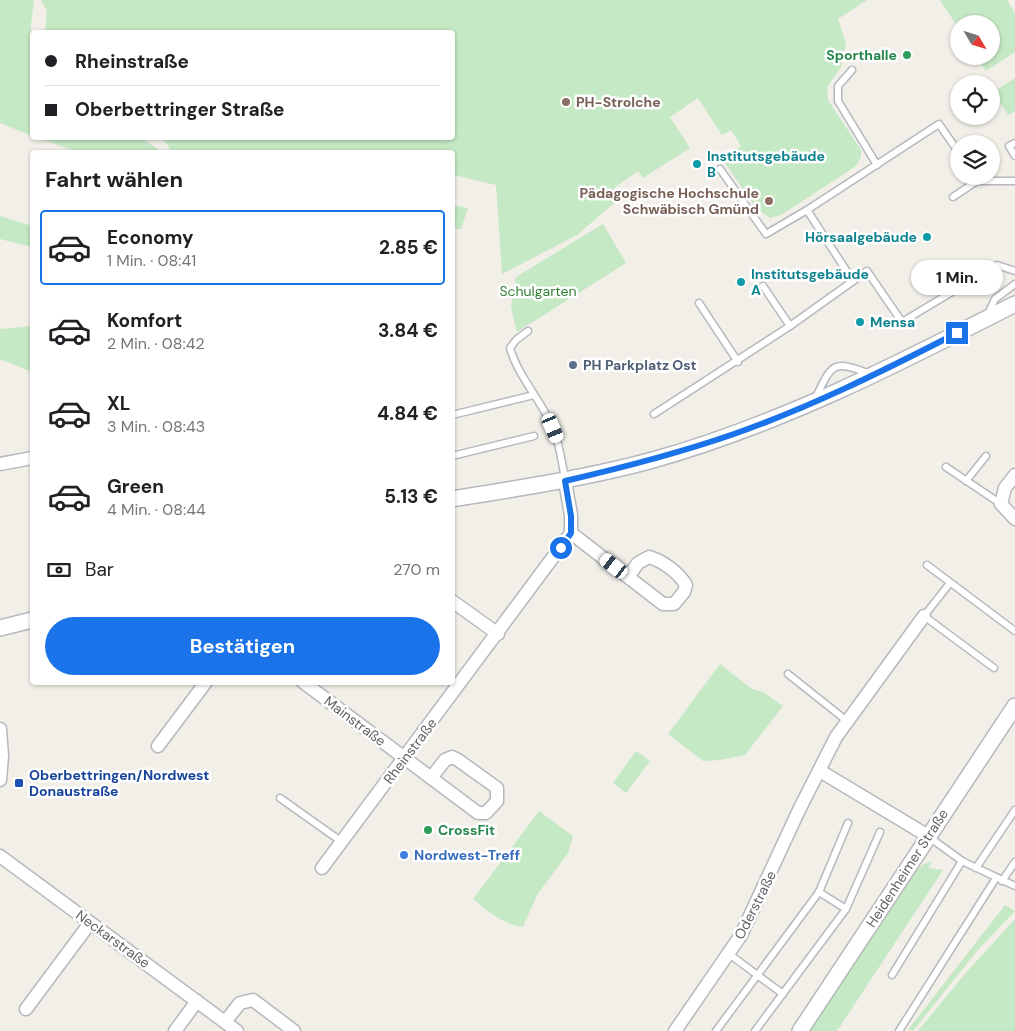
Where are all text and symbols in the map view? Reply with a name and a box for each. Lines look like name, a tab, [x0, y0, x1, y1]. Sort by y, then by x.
north arrow	[950, 15, 1000, 65]
map controls	[950, 15, 1000, 185]
place label: Sporthalle	[826, 46, 897, 64]
text: Rheinstraße	[75, 49, 189, 74]
marker: Sporthalle	[901, 49, 913, 61]
button: locate	[950, 75, 1000, 125]
place label: PH-Strolche	[576, 93, 661, 111]
marker: PH-Strolche	[560, 96, 572, 108]
text: Oberbettringer Straße	[75, 97, 285, 122]
button: layers	[950, 135, 1000, 185]
place label: Institutsgebäude B	[707, 147, 825, 181]
marker: Institutsgebäude B	[691, 158, 703, 170]
text: Fahrt wählen	[45, 165, 183, 194]
place label: Pädagogische Hochschule Schwäbisch Gmünd	[580, 184, 759, 218]
marker: Pädagogische Hochschule Schwäbisch Gmünd	[763, 195, 775, 207]
icon: car	[47, 225, 92, 270]
text: Economy	[107, 225, 194, 250]
place label: Hörsaalgebäude	[805, 228, 917, 246]
marker: Hörsaalgebäude	[921, 231, 933, 243]
text: 2.85 €	[379, 235, 438, 260]
text: 1 Min. · 08:41	[107, 250, 196, 271]
callout: 1 Min.	[911, 260, 1003, 296]
place label: Institutsgebäude A	[751, 265, 869, 299]
text: 1 Min.	[936, 267, 978, 288]
marker: Institutsgebäude A	[735, 276, 747, 288]
park label: Schulgarten	[499, 282, 577, 300]
icon: car	[47, 308, 92, 353]
text: Komfort	[107, 308, 182, 333]
place label: Mensa	[870, 313, 915, 331]
marker: Mensa	[854, 316, 866, 328]
text: 3.84 €	[378, 318, 438, 343]
route end	[946, 322, 968, 344]
text: 2 Min. · 08:42	[107, 333, 205, 354]
place label: PH Parkplatz Ost	[583, 356, 697, 374]
marker: PH Parkplatz Ost	[567, 359, 579, 371]
icon: car	[47, 391, 92, 436]
text: XL	[107, 391, 130, 416]
text: 4.84 €	[377, 401, 438, 426]
car	[540, 411, 565, 445]
text: 3 Min. · 08:43	[107, 416, 205, 437]
icon: car	[47, 474, 92, 519]
text: Green	[107, 474, 164, 499]
text: 5.13 €	[384, 484, 438, 509]
text: 4 Min. · 08:44	[107, 499, 206, 520]
route start	[550, 537, 572, 559]
car	[597, 551, 630, 581]
icon: cash	[45, 556, 73, 584]
text: Bar	[85, 557, 114, 582]
text: 270 m	[393, 559, 440, 580]
button: Bestätigen	[45, 617, 440, 675]
street label: Mainstraße	[321, 692, 390, 750]
street label: Rheinstraße	[379, 715, 441, 787]
place label: Oberbettringen/Nordwest Donaustraße	[29, 766, 209, 800]
marker: Oberbettringen/Nordwest Donaustraße	[13, 777, 25, 789]
street label: Heidenheimer Straße	[862, 805, 952, 931]
place label: CrossFit	[438, 821, 495, 839]
marker: CrossFit	[422, 824, 434, 836]
place label: Nordwest-Treff	[414, 846, 520, 864]
marker: Nordwest-Treff	[398, 849, 410, 861]
street label: Oderstraße	[730, 868, 780, 942]
street label: Neckarstraße	[72, 906, 154, 972]

